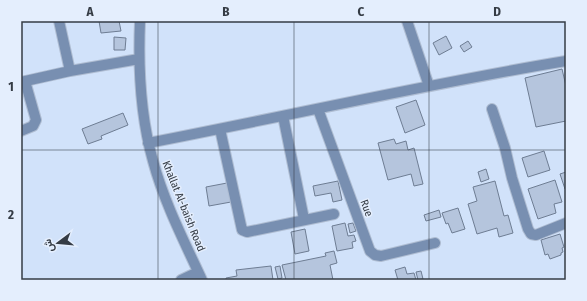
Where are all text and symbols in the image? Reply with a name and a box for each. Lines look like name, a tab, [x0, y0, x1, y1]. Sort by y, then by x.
text: A	[85, 4, 94, 19]
text: B	[222, 4, 230, 19]
text: C	[358, 4, 365, 19]
text: D	[493, 4, 501, 19]
text: 1	[8, 79, 14, 94]
street label: Khallat Al-baish Road	[159, 159, 208, 253]
street label: Rue	[357, 198, 376, 218]
text: 2	[7, 207, 14, 222]
north arrow	[38, 223, 78, 263]
text: ش	[41, 237, 57, 254]

